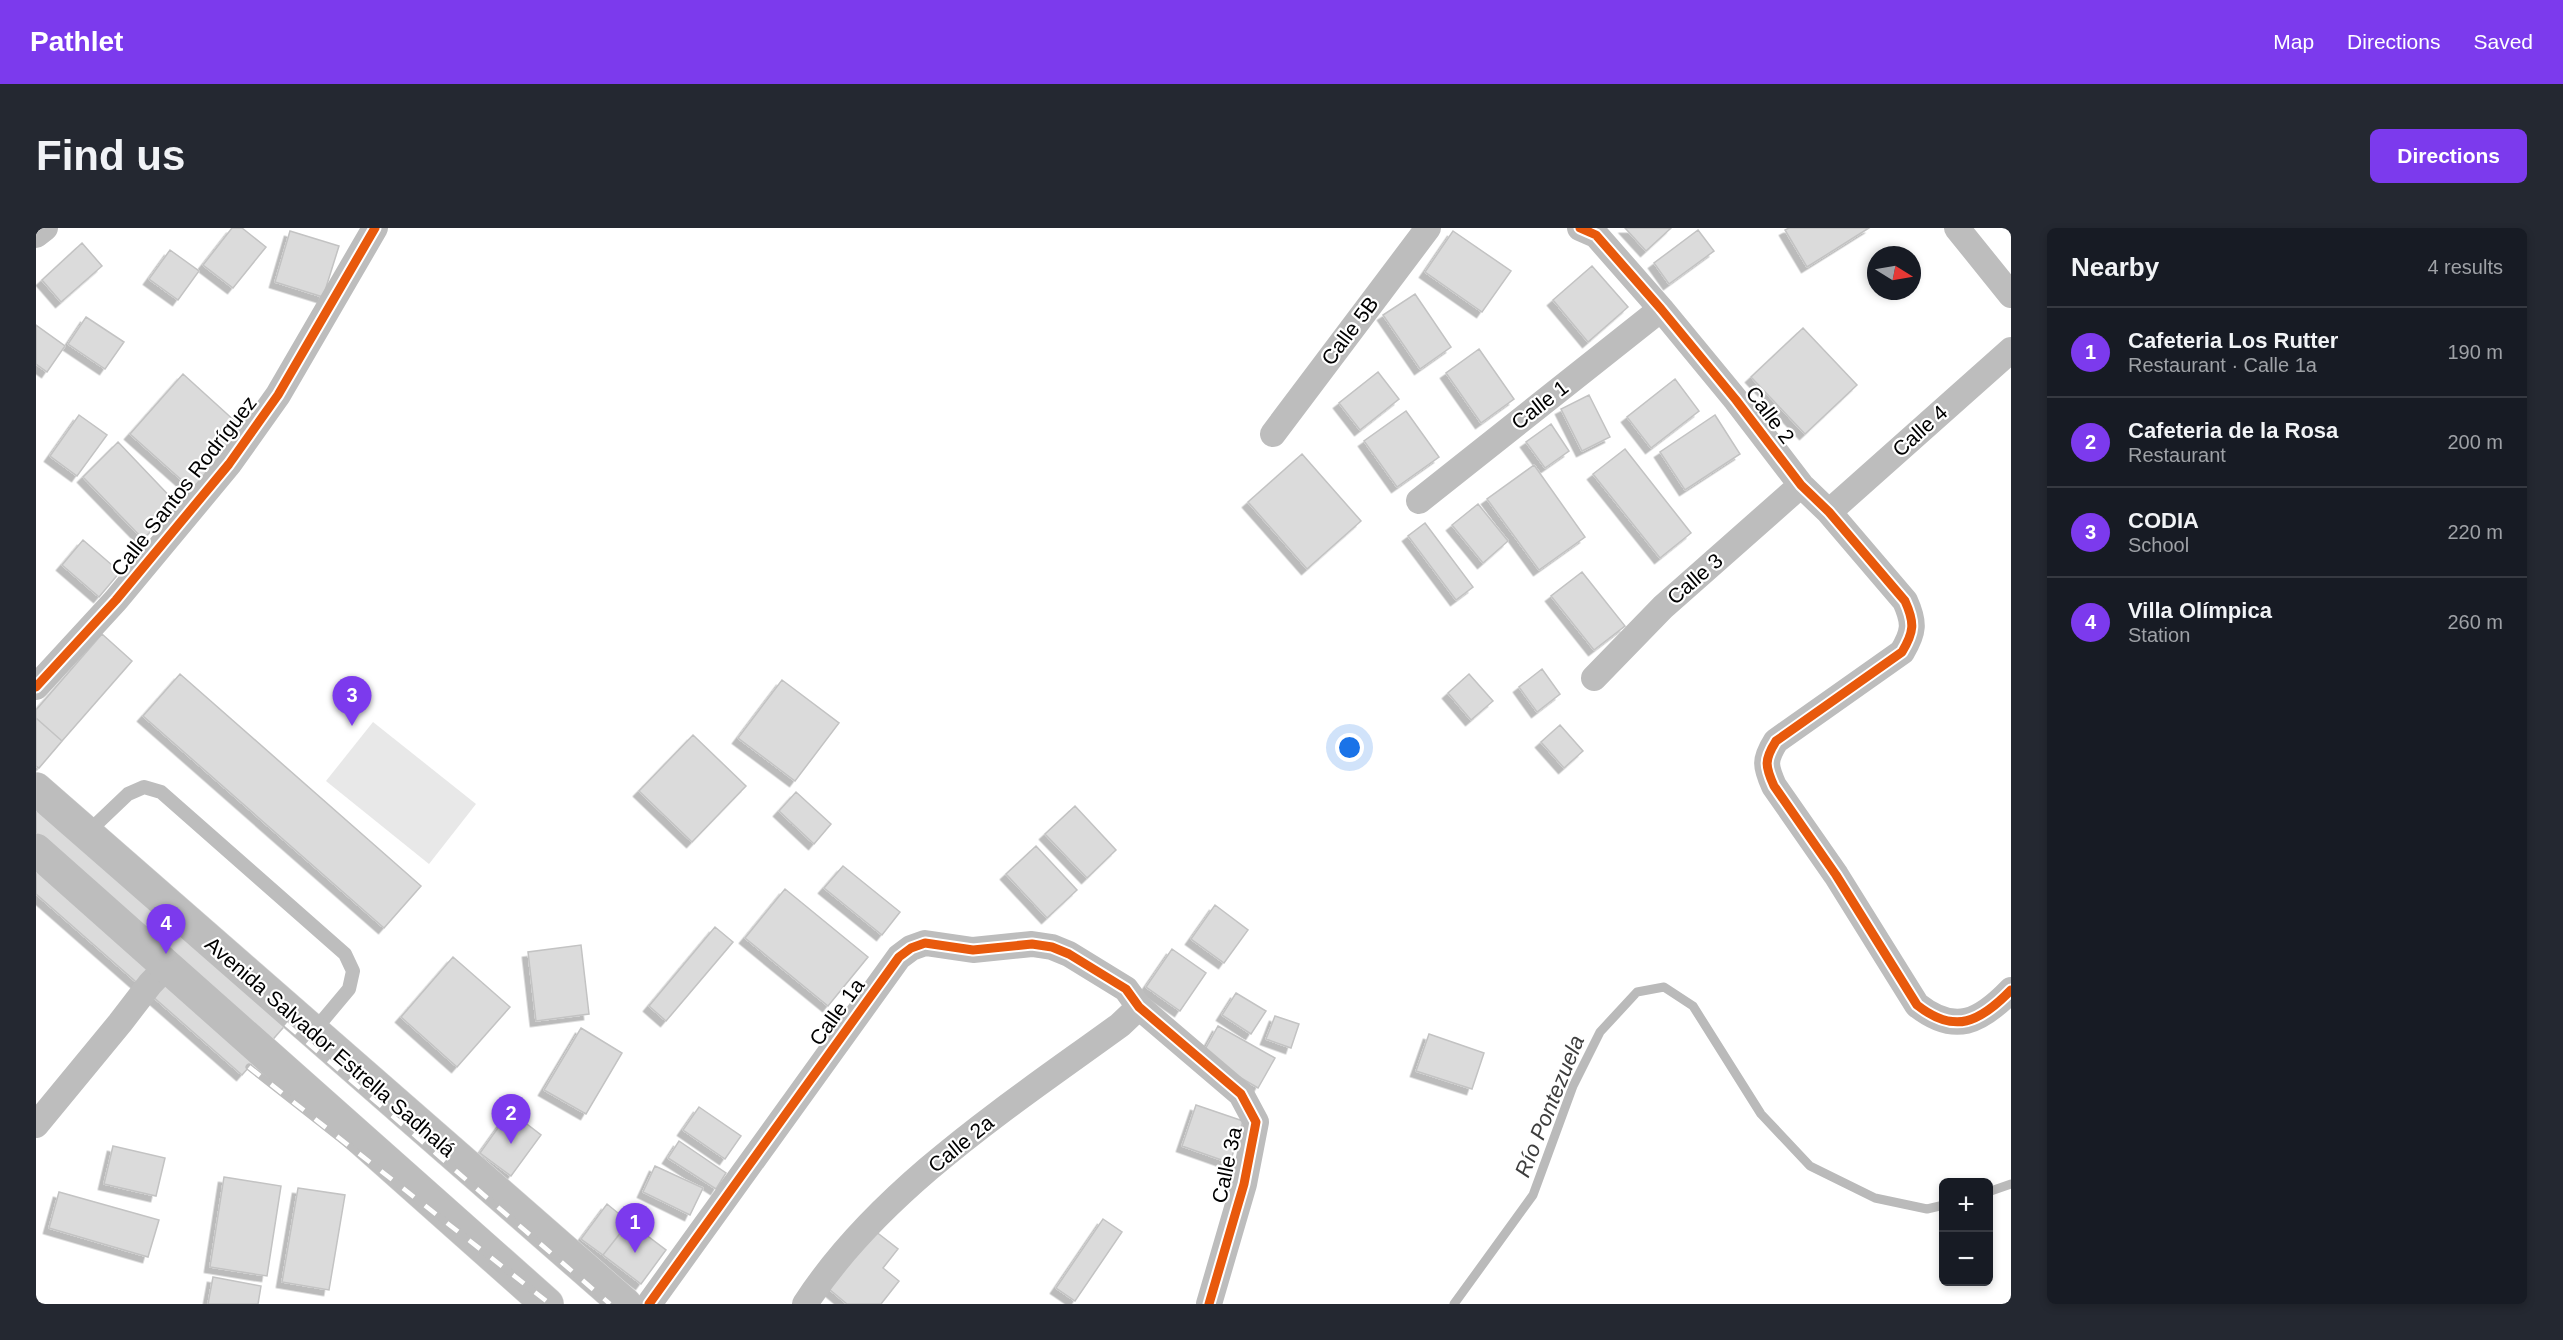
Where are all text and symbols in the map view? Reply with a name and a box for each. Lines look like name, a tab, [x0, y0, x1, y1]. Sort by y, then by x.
text: Pathlet	[30, 26, 123, 57]
text: Map	[2273, 30, 2314, 53]
text: Directions	[2347, 30, 2440, 53]
text: Saved	[2473, 30, 2533, 53]
button: Directions	[2370, 129, 2527, 183]
text: Find us	[36, 132, 185, 179]
north arrow	[1867, 246, 1921, 300]
text: Nearby	[2071, 252, 2159, 282]
text: 4 results	[2427, 256, 2503, 278]
street label: Calle 5B	[1317, 292, 1383, 369]
text: Cafeteria Los Rutter	[2128, 328, 2338, 353]
text: 1	[2085, 341, 2096, 363]
text: 190 m	[2447, 341, 2503, 363]
text: Restaurant · Calle 1a	[2128, 354, 2317, 376]
street label: Calle 1	[1507, 375, 1573, 434]
street label: Calle 2	[1742, 382, 1799, 448]
street label: Calle Santos Rodríguez	[106, 391, 261, 580]
street label: Calle 4	[1888, 400, 1952, 461]
text: Cafeteria de la Rosa	[2128, 418, 2338, 443]
text: 2	[2085, 431, 2096, 453]
text: 200 m	[2447, 431, 2503, 453]
text: Restaurant	[2128, 444, 2226, 466]
text: CODIA	[2128, 508, 2199, 533]
text: 3	[2085, 521, 2096, 543]
text: 220 m	[2447, 521, 2503, 543]
text: School	[2128, 534, 2189, 556]
street label: Calle 3	[1662, 548, 1727, 609]
text: Villa Olímpica	[2128, 598, 2272, 623]
text: 4	[2085, 611, 2096, 633]
text: 260 m	[2447, 611, 2503, 633]
text: Station	[2128, 624, 2190, 646]
pin: 3	[332, 676, 372, 726]
your location	[1335, 733, 1364, 762]
pin: 4	[146, 904, 186, 954]
street label: Avenida Salvador Estrella Sadhalá	[201, 932, 460, 1161]
street label: Calle 1a	[805, 974, 869, 1050]
water label: Río Pontezuela	[1510, 1032, 1589, 1181]
pin: 2	[492, 1094, 530, 1144]
street label: Calle 2a	[924, 1110, 998, 1177]
street label: Calle 3a	[1207, 1125, 1246, 1205]
map controls	[1939, 1178, 1993, 1286]
button: +	[1939, 1178, 1993, 1232]
pin: 1	[616, 1204, 654, 1253]
button: −	[1939, 1232, 1993, 1286]

